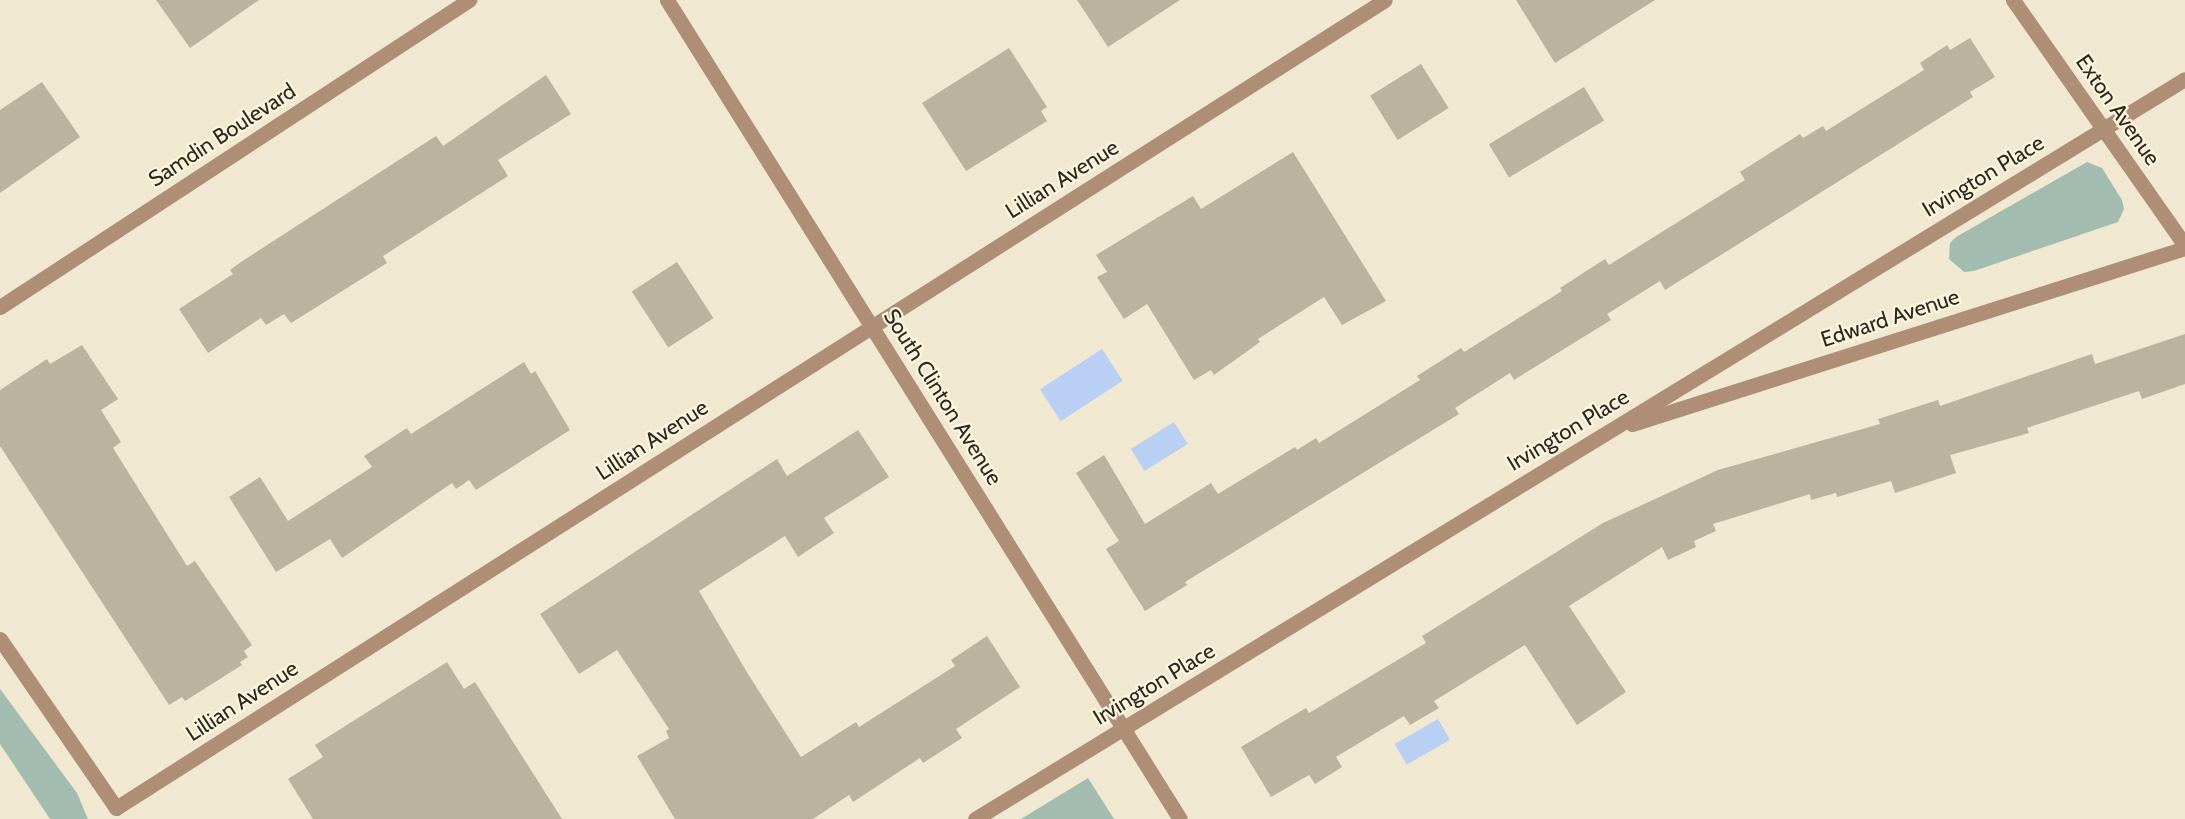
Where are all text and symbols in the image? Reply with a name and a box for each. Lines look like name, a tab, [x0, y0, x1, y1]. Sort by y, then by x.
street label: Exton Avenue	[2070, 50, 2166, 170]
street label: Samdin Boulevard	[144, 78, 300, 192]
street label: Irvington Place	[1917, 129, 2049, 223]
street label: Lillian Avenue	[1001, 134, 1123, 224]
street label: Edward Avenue	[1817, 283, 1963, 353]
street label: South Clinton Avenue	[878, 304, 1008, 490]
street label: Irvington Place	[1502, 383, 1634, 477]
street label: Lillian Avenue	[591, 394, 713, 486]
street label: Irvington Place	[1088, 637, 1220, 731]
street label: Lillian Avenue	[181, 655, 303, 747]

